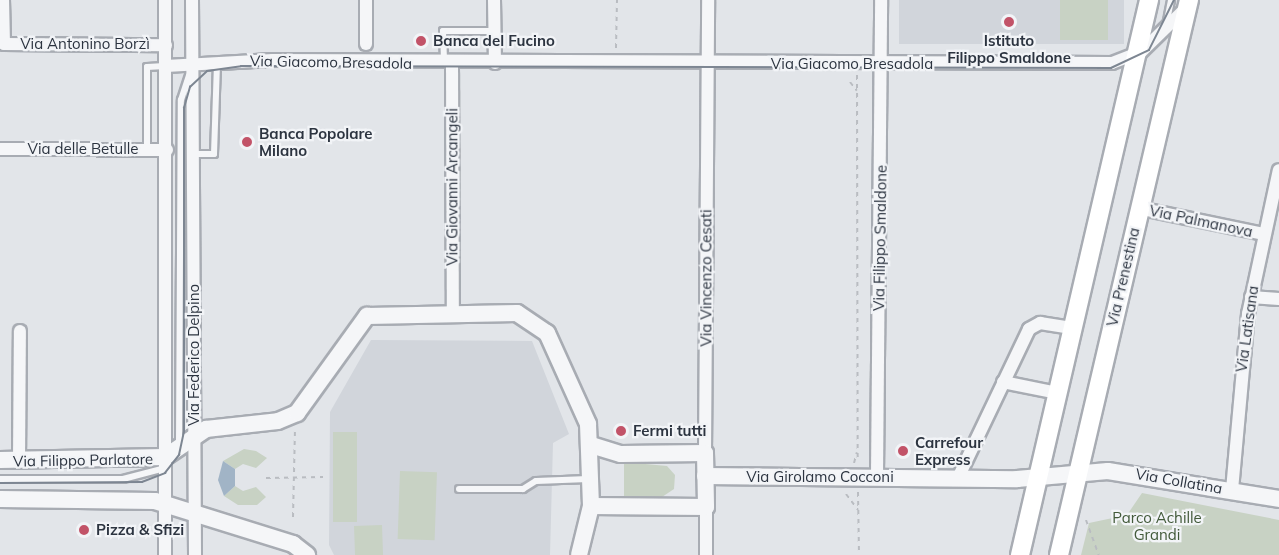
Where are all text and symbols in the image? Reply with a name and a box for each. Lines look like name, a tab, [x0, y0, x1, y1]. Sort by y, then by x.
marker: Istituto Filippo Smaldone	[1002, 15, 1016, 29]
place label: Istituto Filippo Smaldone	[947, 31, 1071, 66]
place label: Banca del Fucino	[433, 32, 555, 50]
marker: Banca del Fucino	[414, 34, 428, 48]
street label: Via Antonino Borzì	[20, 35, 150, 53]
street label: Via Giacomo Bresadola	[250, 52, 412, 72]
street label: Via Giacomo Bresadola	[771, 55, 933, 73]
street label: Via Giovanni Arcangeli	[443, 108, 461, 266]
place label: Banca Popolare Milano	[259, 124, 373, 159]
marker: Banca Popolare Milano	[240, 135, 254, 149]
street label: Via delle Betulle	[28, 140, 138, 158]
street label: Via Filippo Smaldone	[870, 165, 890, 311]
street label: Via Palmanova	[1148, 201, 1254, 241]
street label: Via Vincenzo Cesati	[697, 209, 715, 347]
street label: Via Prenestina	[1103, 226, 1143, 328]
street label: Via Federico Delpino	[185, 284, 203, 426]
street label: Via Latisana	[1232, 285, 1262, 373]
place label: Fermi tutti	[633, 422, 706, 440]
marker: Fermi tutti	[614, 424, 628, 438]
place label: Carrefour Express	[915, 433, 983, 468]
marker: Carrefour Express	[896, 444, 910, 458]
street label: Via Filippo Parlatore	[13, 450, 153, 470]
street label: Via Collatina	[1134, 464, 1224, 498]
street label: Via Girolamo Cocconi	[746, 468, 894, 486]
park label: Parco Achille Grandi	[1112, 508, 1202, 543]
place label: Pizza & Sfizi	[96, 521, 184, 539]
marker: Pizza & Sfizi	[77, 523, 91, 537]

